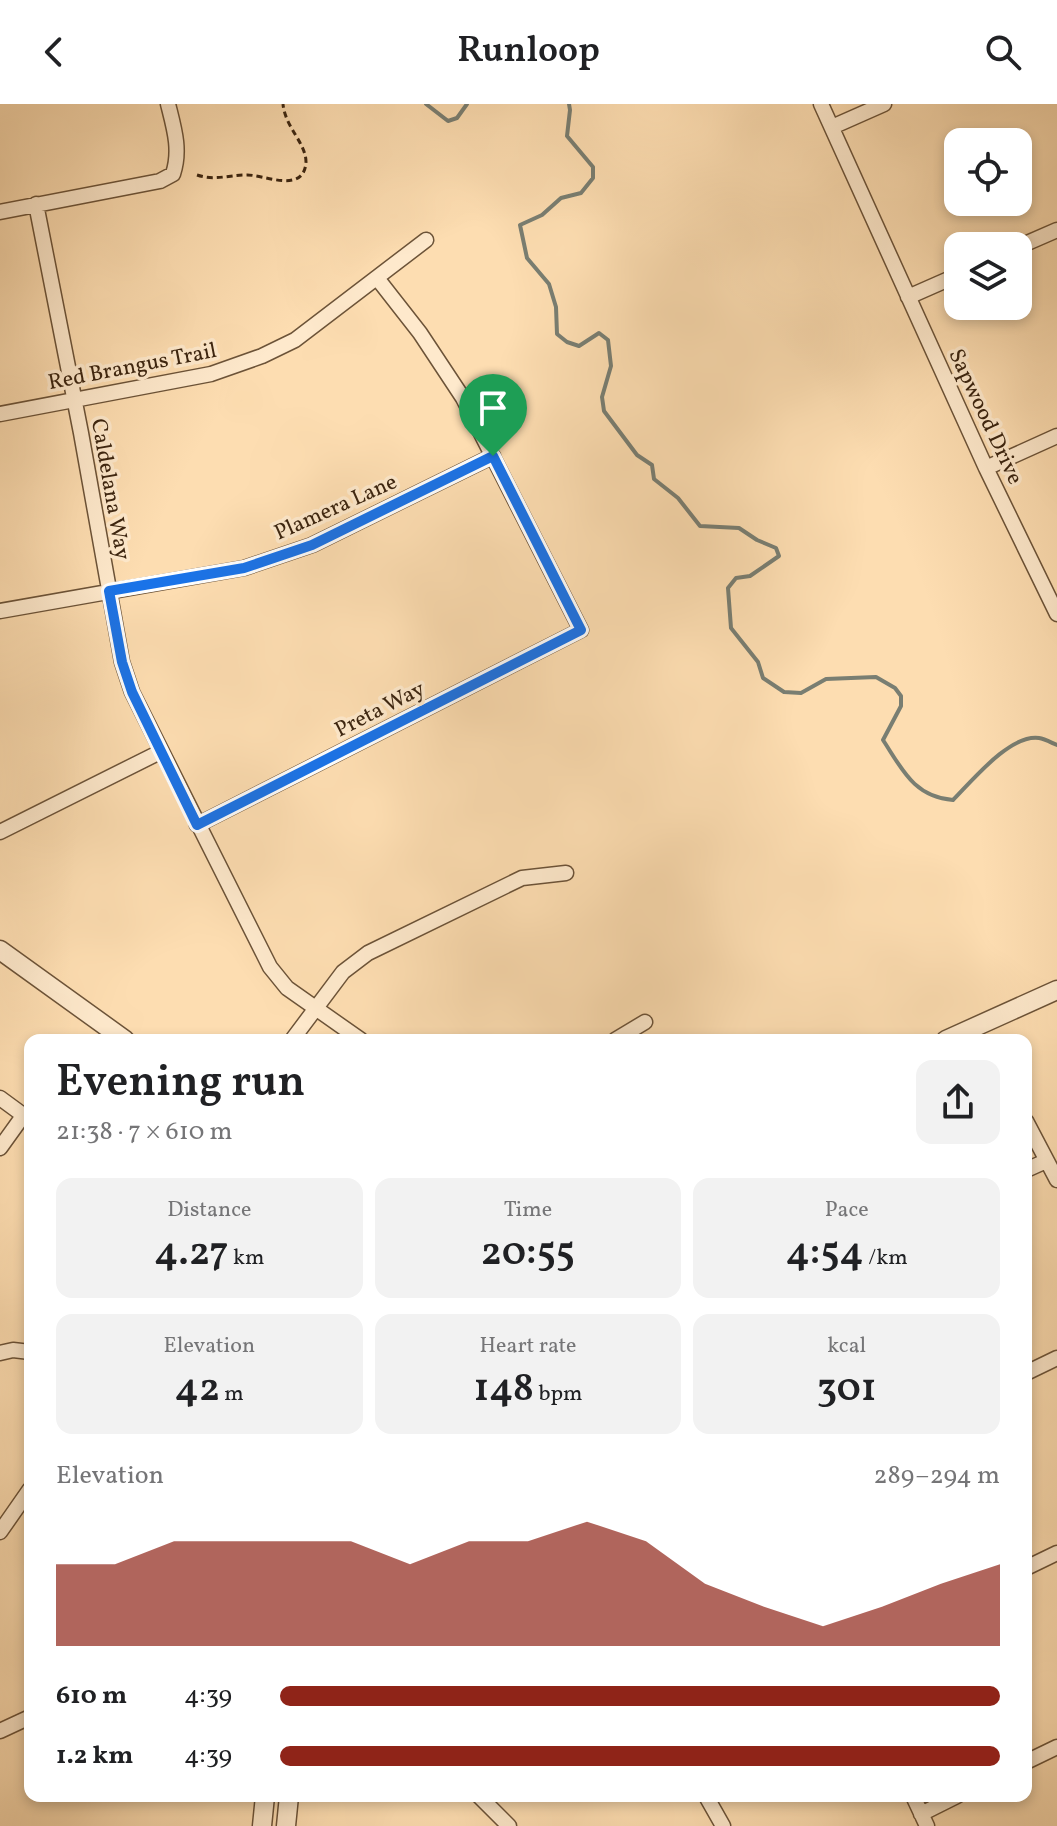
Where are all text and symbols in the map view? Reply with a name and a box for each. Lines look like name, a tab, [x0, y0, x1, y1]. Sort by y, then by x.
text: Runloop	[457, 27, 600, 77]
icon: back	[32, 30, 76, 74]
icon: search	[981, 30, 1025, 74]
map controls	[944, 128, 1032, 320]
button: locate	[944, 128, 1032, 216]
button: layers	[944, 232, 1032, 320]
street label: Red Brangus Trail	[46, 336, 219, 399]
street label: Sapwood Drive	[940, 344, 1030, 490]
pin	[459, 374, 527, 456]
icon: arrive	[471, 386, 515, 430]
street label: Caldelana Way	[82, 416, 137, 563]
street label: Plamera Lane	[270, 467, 402, 549]
street label: Preta Way	[330, 674, 431, 746]
text: Evening run	[56, 1053, 305, 1114]
button: share	[916, 1060, 1000, 1144]
text: 21:38 · 7 × 610 m	[56, 1114, 233, 1150]
text: Distance	[167, 1195, 251, 1226]
text: Time	[504, 1195, 552, 1226]
text: Pace	[825, 1195, 869, 1226]
text: 4.27	[154, 1226, 229, 1282]
text: 20:55	[481, 1226, 575, 1282]
text: 4:54	[786, 1226, 864, 1282]
text: km	[229, 1243, 264, 1274]
text: /km	[864, 1243, 908, 1274]
text: Elevation	[164, 1331, 255, 1362]
text: Heart rate	[479, 1331, 577, 1362]
text: kcal	[827, 1331, 866, 1362]
text: 42	[175, 1362, 220, 1418]
text: 148	[473, 1362, 534, 1418]
text: 301	[817, 1362, 877, 1418]
text: m	[220, 1379, 244, 1410]
text: bpm	[534, 1379, 583, 1410]
text: Elevation	[56, 1458, 164, 1494]
text: 289–294 m	[874, 1458, 1000, 1494]
text: 610 m	[56, 1678, 127, 1714]
text: 4:39	[184, 1678, 232, 1714]
text: 1.2 km	[56, 1738, 133, 1774]
text: 4:39	[184, 1738, 232, 1774]

